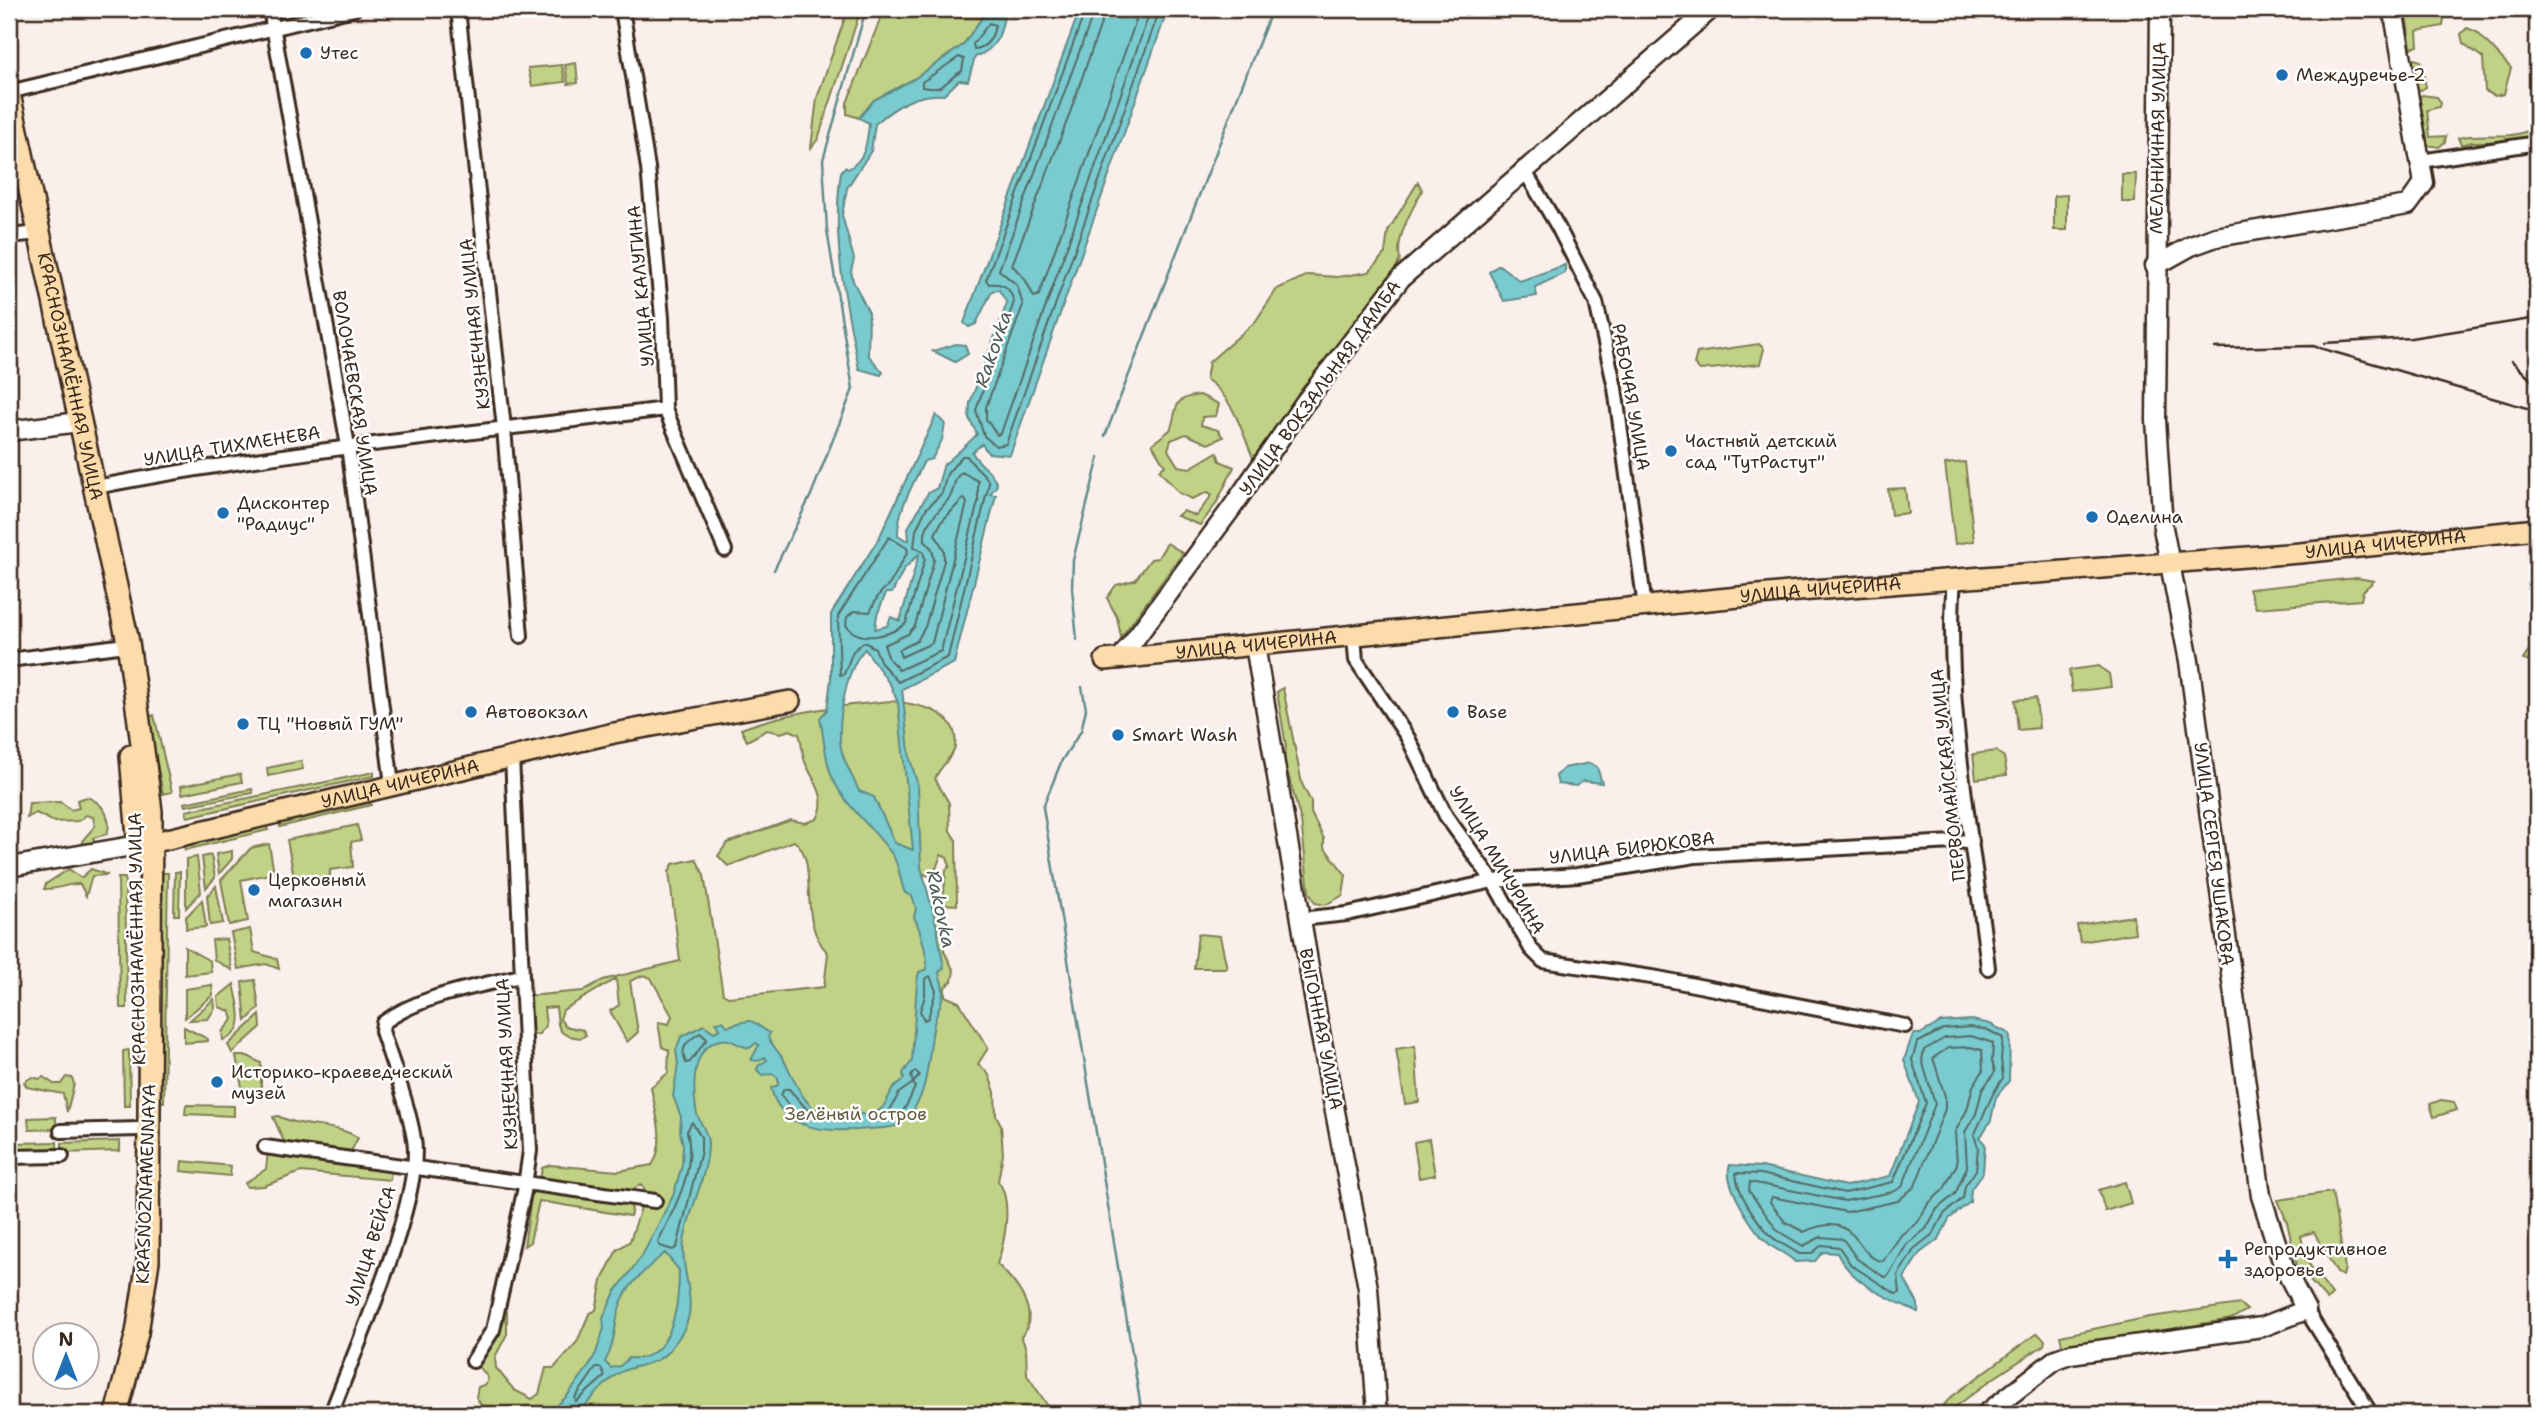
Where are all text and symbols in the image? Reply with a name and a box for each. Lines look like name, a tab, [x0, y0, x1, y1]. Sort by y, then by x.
place label: Утес	[320, 41, 359, 65]
street label: МЕЛЬНИЧНАЯ УЛИЦА	[2144, 42, 2172, 234]
marker: Утес	[298, 45, 314, 61]
place label: Междуречье-2	[2296, 63, 2426, 87]
marker: Междуречье-2	[2274, 67, 2290, 83]
street label: УЛИЦА КАЛУГИНА	[622, 204, 660, 368]
street label: КУЗНЕЧНАЯ УЛИЦА	[454, 237, 496, 411]
street label: КРАСНОЗНАМЁННАЯ УЛИЦА	[32, 250, 109, 503]
street label: УЛИЦА ВОКЗАЛЬНАЯ ДАМБА	[1234, 275, 1406, 501]
street label: ВОЛОЧАЕВСКАЯ УЛИЦА	[327, 289, 383, 497]
water label: Rakovka	[968, 307, 1018, 391]
street label: РАБОЧАЯ УЛИЦА	[1606, 321, 1656, 473]
street label: УЛИЦА ТИХМЕНЕВА	[142, 420, 322, 472]
place label: Частный детский сад "ТутРастут"	[1685, 429, 1837, 474]
marker: Частный детский сад "ТутРастут"	[1663, 443, 1679, 459]
place label: Дисконтер "Радиус"	[237, 491, 330, 536]
marker: Дисконтер "Радиус"	[215, 505, 231, 521]
place label: Оделина	[2106, 505, 2183, 529]
marker: Оделина	[2084, 509, 2100, 525]
street label: УЛИЦА ЧИЧЕРИНА	[2304, 524, 2467, 564]
street label: УЛИЦА ЧИЧЕРИНА	[1739, 571, 1902, 609]
street label: УЛИЦА ЧИЧЕРИНА	[1175, 625, 1338, 665]
street label: ПЕРВОМАЙСКАЯ УЛИЦА	[1925, 668, 1971, 882]
place label: Автовокзал	[485, 700, 588, 724]
place label: Base	[1467, 700, 1507, 724]
marker: Автовокзал	[463, 704, 479, 720]
marker: Base	[1445, 704, 1461, 720]
place label: ТЦ "Новый ГУМ"	[257, 712, 404, 736]
marker: ТЦ "Новый ГУМ"	[235, 716, 251, 732]
place label: Smart Wash	[1132, 723, 1238, 747]
marker: Smart Wash	[1110, 727, 1126, 743]
street label: УЛИЦА СЕРГЕЯ УШАКОВА	[2188, 741, 2240, 967]
street label: УЛИЦА ЧИЧЕРИНА	[319, 753, 482, 814]
street label: УЛИЦА МИЧУРИНА	[1443, 782, 1551, 938]
street label: КРАСНОЗНАМЁННАЯ УЛИЦА	[123, 812, 151, 1066]
street label: УЛИЦА БИРЮКОВА	[1548, 826, 1716, 870]
place label: Церковный магазин	[268, 868, 366, 913]
water label: Rakovka	[921, 868, 961, 950]
marker: Церковный магазин	[246, 882, 262, 898]
street label: ВЫГОННАЯ УЛИЦА	[1294, 946, 1348, 1112]
street label: КУЗНЕЧНАЯ УЛИЦА	[491, 977, 523, 1151]
place label: Историко-краеведческий музей	[231, 1060, 453, 1105]
marker: Историко-краеведческий музей	[209, 1074, 225, 1090]
street label: KRASNOZNAMENNAYA	[131, 1083, 161, 1285]
park label: Зелёный остров	[785, 1102, 927, 1126]
street label: УЛИЦА ВЕЙСА	[340, 1183, 402, 1309]
place label: Репродуктивное здоровье	[2244, 1237, 2387, 1282]
marker: Репродуктивное здоровье	[2218, 1249, 2238, 1269]
north arrow	[32, 1322, 102, 1392]
text: N	[58, 1327, 74, 1352]

